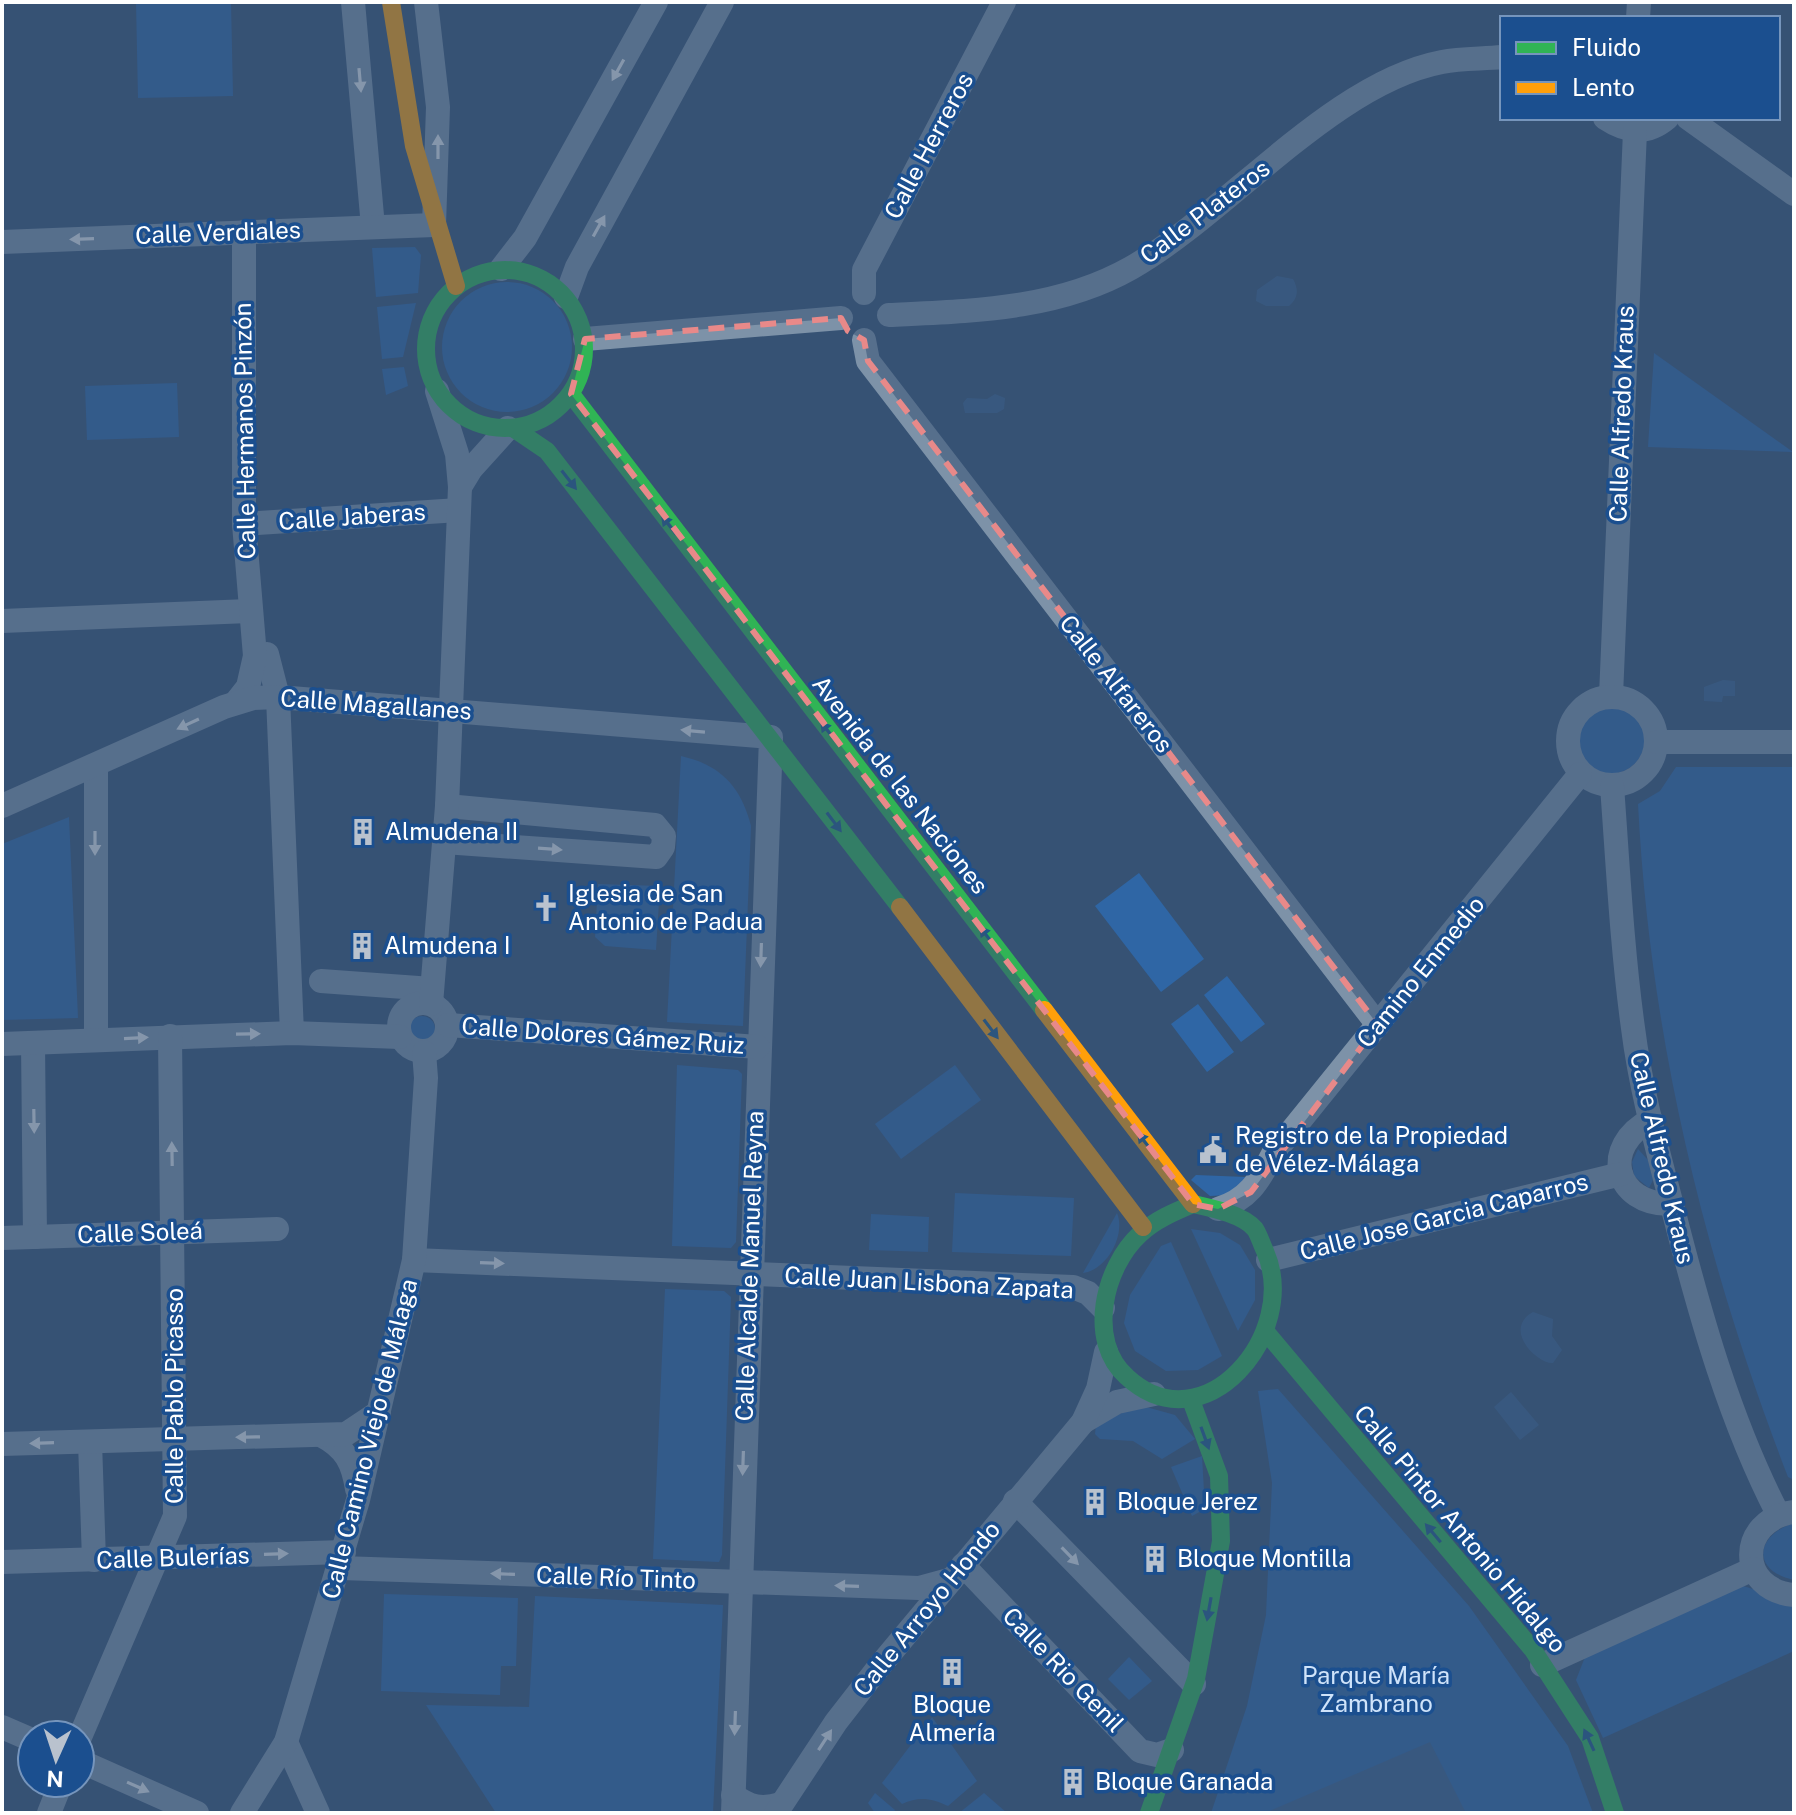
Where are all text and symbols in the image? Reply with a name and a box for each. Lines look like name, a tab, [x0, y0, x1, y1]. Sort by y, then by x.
legend	[1500, 16, 1780, 120]
text: Fluido	[1572, 33, 1641, 61]
one-way arrow	[611, 59, 625, 81]
one-way arrow	[353, 68, 366, 93]
street label: Calle Herreros	[878, 68, 978, 223]
text: Lento	[1572, 73, 1635, 101]
one-way arrow	[432, 134, 444, 159]
street label: Calle Plateros	[1134, 153, 1275, 269]
street label: Calle Verdiales	[135, 215, 301, 249]
one-way arrow	[592, 215, 606, 237]
one-way arrow	[69, 232, 94, 245]
street label: Calle Hermanos Pinzón	[228, 302, 260, 560]
street label: Calle Alfredo Kraus	[1603, 305, 1639, 523]
one-way arrow	[561, 470, 577, 490]
street label: Calle Jaberas	[278, 497, 426, 535]
one-way arrow	[661, 515, 678, 535]
street label: Calle Alfareros	[1054, 609, 1179, 758]
street label: Avenida de las Naciones	[807, 670, 995, 899]
street label: Calle Magallanes	[280, 683, 473, 725]
one-way arrow	[176, 717, 200, 731]
one-way arrow	[820, 720, 836, 741]
one-way arrow	[680, 724, 705, 737]
one-way arrow	[825, 812, 841, 832]
building icon: Almudena II	[348, 817, 378, 847]
place label: Almudena II	[385, 817, 518, 845]
one-way arrow	[89, 831, 101, 856]
one-way arrow	[538, 843, 563, 856]
place label: Iglesia de San Antonio de Padua	[568, 879, 763, 935]
street label: Camino Enmedio	[1351, 890, 1490, 1053]
church icon: Iglesia de San Antonio de Padua	[531, 893, 561, 923]
one-way arrow	[979, 926, 995, 947]
building icon: Almudena I	[347, 931, 377, 961]
place label: Almudena I	[384, 931, 511, 959]
one-way arrow	[755, 943, 768, 968]
street label: Calle Dolores Gámez Ruiz	[461, 1011, 745, 1059]
one-way arrow	[983, 1019, 999, 1039]
one-way arrow	[236, 1028, 261, 1041]
one-way arrow	[124, 1031, 149, 1044]
street label: Calle Alfredo Kraus	[1625, 1049, 1701, 1267]
one-way arrow	[28, 1109, 40, 1134]
street label: Calle Alcalde Manuel Reyna	[730, 1110, 768, 1422]
place label: Registro de la Propiedad de Vélez-Málaga	[1235, 1121, 1508, 1177]
one-way arrow	[1138, 1132, 1154, 1152]
public building icon: Registro de la Propiedad de Vélez-Málaga	[1198, 1135, 1228, 1165]
one-way arrow	[166, 1141, 179, 1166]
street label: Calle Jose Garcia Caparros	[1297, 1167, 1591, 1265]
street label: Calle Soleá	[77, 1216, 203, 1248]
one-way arrow	[480, 1256, 505, 1269]
street label: Calle Juan Lisbona Zapata	[784, 1260, 1074, 1304]
street label: Calle Camino Viejo de Málaga	[316, 1276, 422, 1602]
street label: Calle Pablo Picasso	[160, 1288, 188, 1504]
street label: Calle Pintor Antonio Hidalgo	[1349, 1399, 1573, 1658]
one-way arrow	[1199, 1426, 1212, 1450]
one-way arrow	[235, 1431, 260, 1443]
one-way arrow	[29, 1437, 54, 1450]
one-way arrow	[737, 1451, 750, 1476]
building icon: Bloque Jerez	[1080, 1487, 1110, 1517]
place label: Bloque Jerez	[1117, 1487, 1258, 1515]
street label: Calle Arroyo Hondo	[847, 1515, 1005, 1701]
one-way arrow	[1425, 1523, 1442, 1543]
street label: Calle Bulerías	[96, 1540, 250, 1574]
building icon: Bloque Montilla	[1140, 1544, 1170, 1574]
place label: Bloque Montilla	[1177, 1544, 1352, 1572]
one-way arrow	[1061, 1547, 1079, 1566]
one-way arrow	[264, 1548, 289, 1561]
street label: Calle Río Tinto	[536, 1560, 696, 1594]
one-way arrow	[490, 1568, 515, 1581]
one-way arrow	[834, 1580, 859, 1592]
one-way arrow	[1202, 1597, 1214, 1622]
street label: Calle Rio Genil	[997, 1601, 1130, 1737]
building icon: Bloque Almería	[937, 1657, 967, 1687]
park label: Parque María Zambrano	[1302, 1661, 1450, 1717]
place label: Bloque Almería	[908, 1690, 996, 1746]
one-way arrow	[728, 1711, 741, 1736]
north arrow	[16, 1719, 96, 1799]
one-way arrow	[1582, 1728, 1596, 1751]
one-way arrow	[817, 1729, 832, 1750]
text: N	[46, 1766, 64, 1792]
building icon: Bloque Granada	[1058, 1767, 1088, 1797]
place label: Bloque Granada	[1095, 1767, 1273, 1795]
one-way arrow	[127, 1780, 150, 1794]

